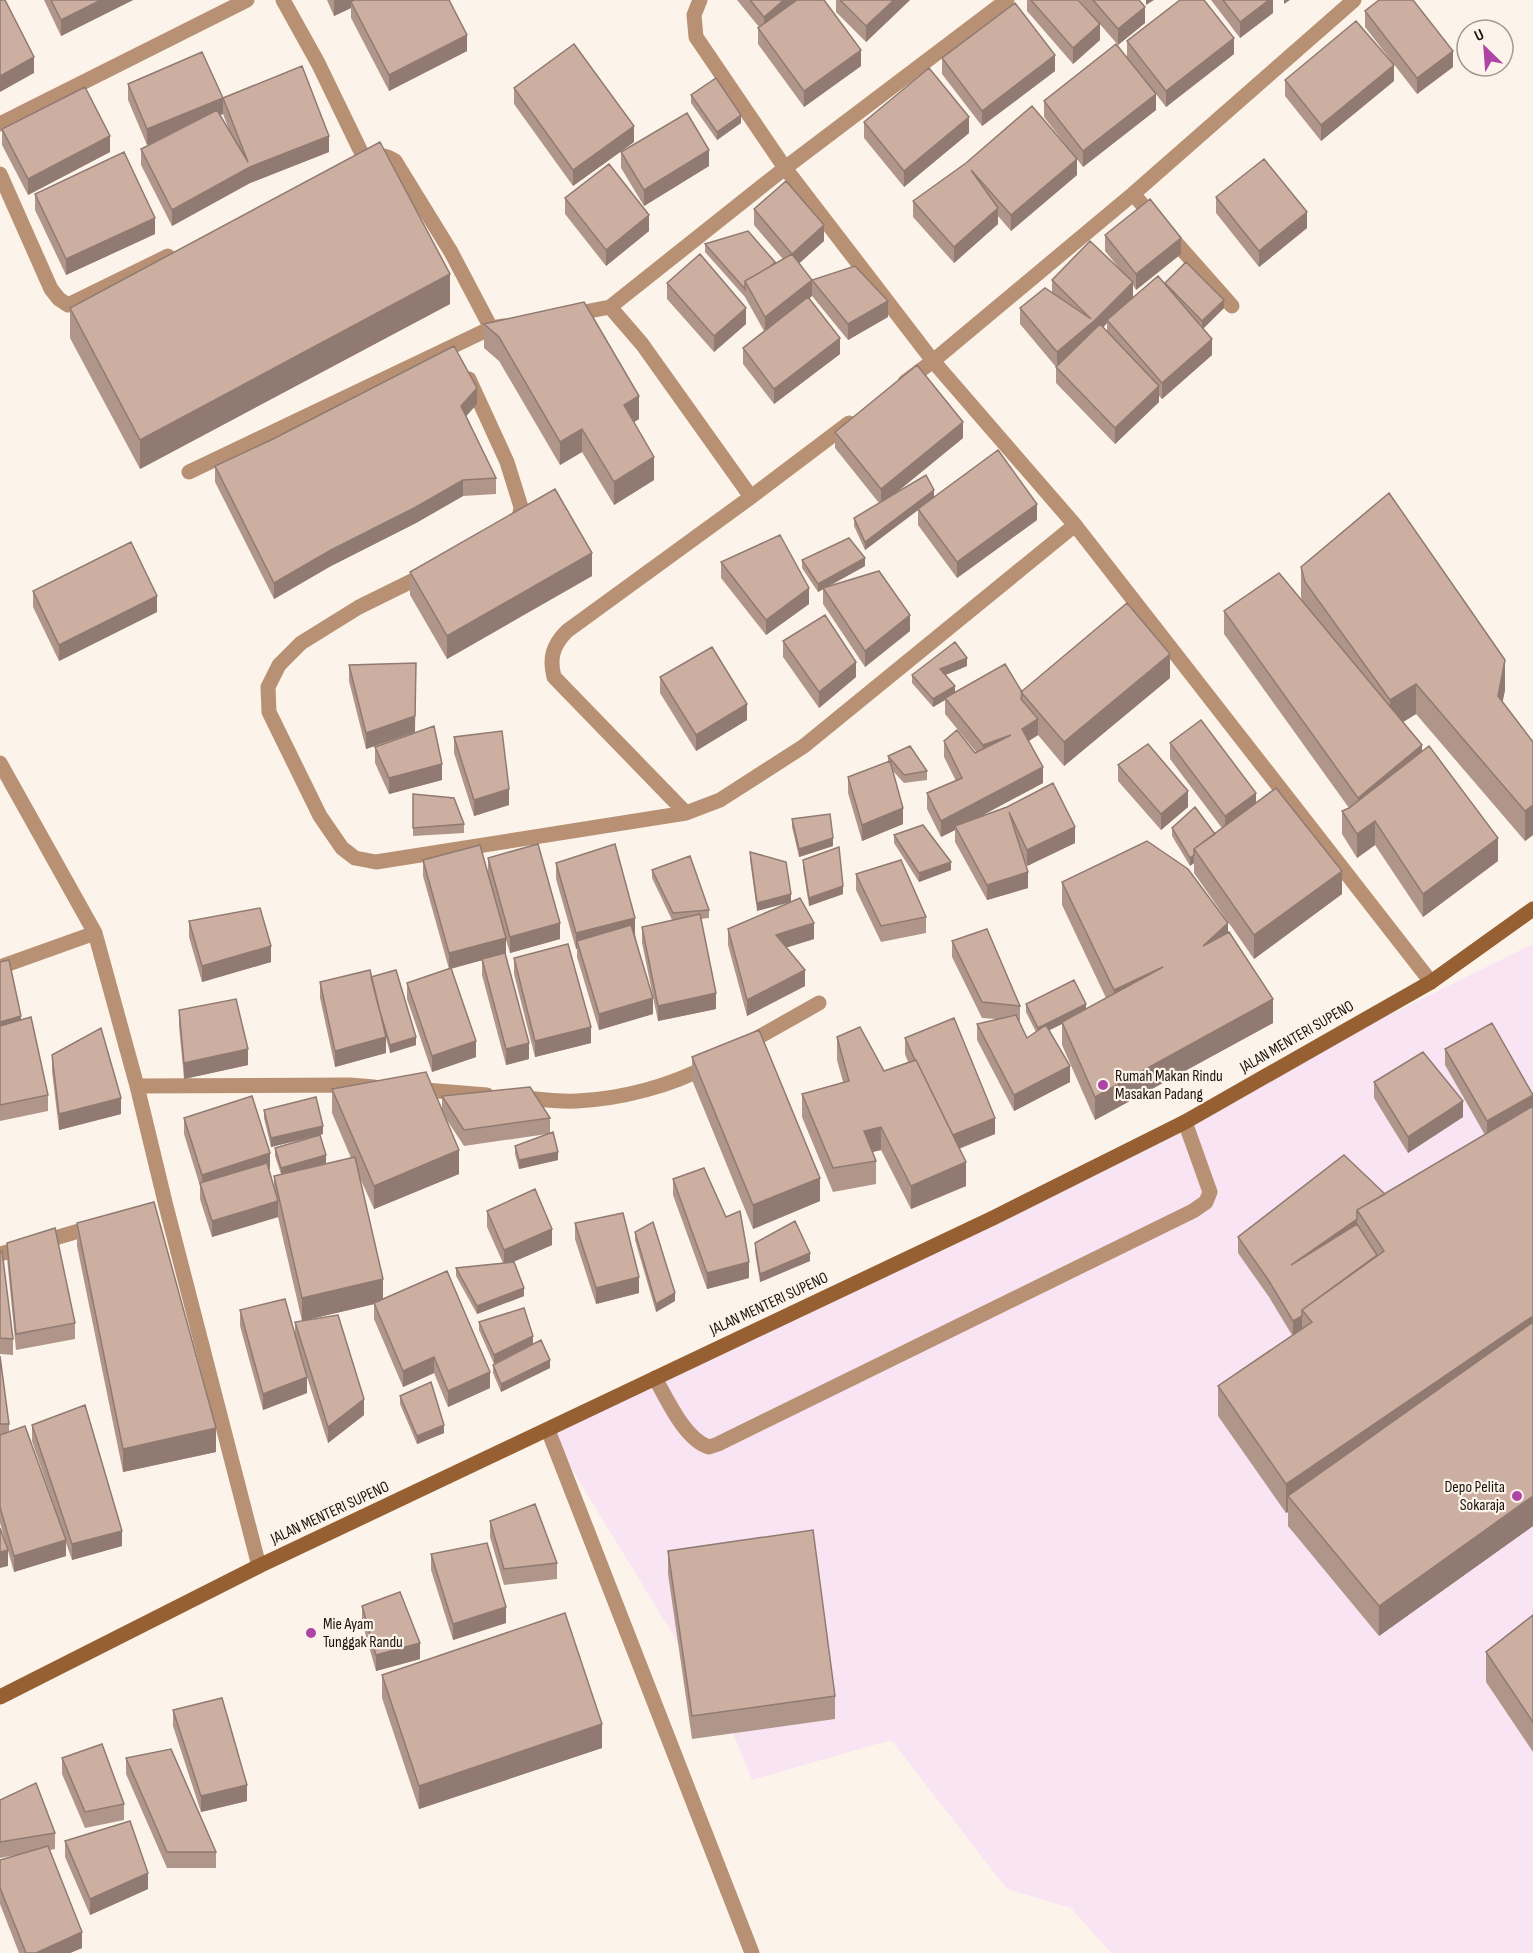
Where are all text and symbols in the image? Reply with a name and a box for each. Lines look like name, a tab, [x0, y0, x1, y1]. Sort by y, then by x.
north arrow	[1455, 18, 1515, 78]
text: U	[1471, 25, 1487, 46]
street label: JALAN MENTERI SUPENO	[1236, 997, 1357, 1078]
place label: Rumah Makan Rindu Masakan Padang	[1115, 1067, 1223, 1104]
marker: Rumah Makan Rindu Masakan Padang	[1096, 1078, 1110, 1092]
street label: JALAN MENTERI SUPENO	[706, 1268, 831, 1340]
street label: JALAN MENTERI SUPENO	[267, 1477, 392, 1549]
place label: Depo Pelita Sokaraja	[1444, 1478, 1505, 1515]
marker: Depo Pelita Sokaraja	[1510, 1489, 1524, 1503]
place label: Mie Ayam Tunggak Randu	[323, 1615, 403, 1652]
marker: Mie Ayam Tunggak Randu	[304, 1626, 318, 1640]

